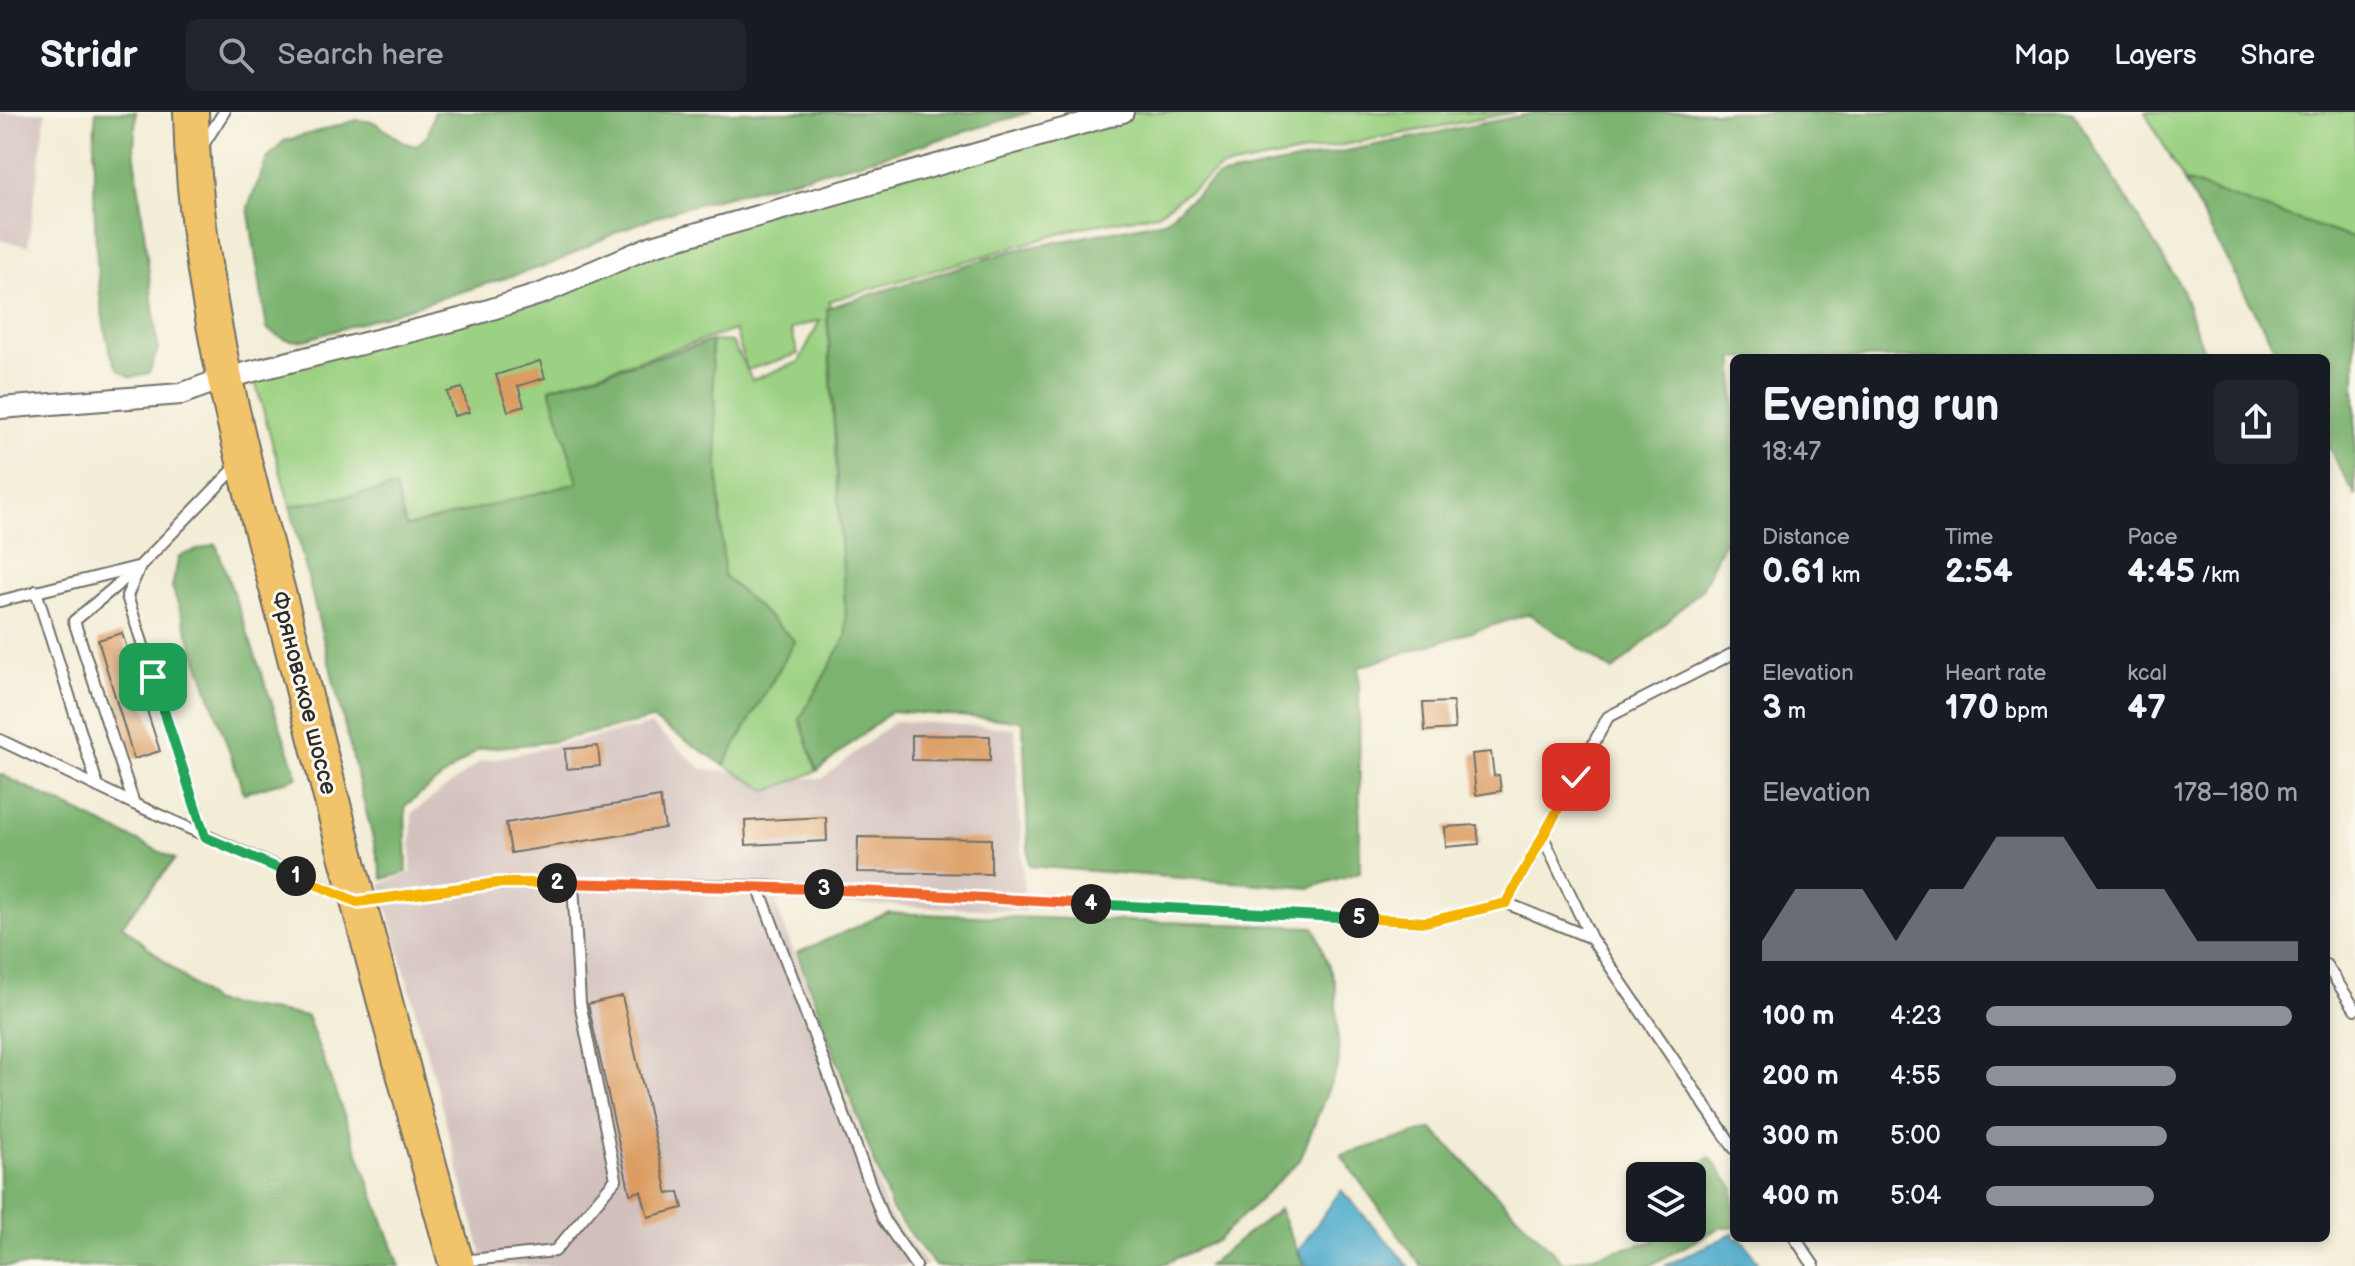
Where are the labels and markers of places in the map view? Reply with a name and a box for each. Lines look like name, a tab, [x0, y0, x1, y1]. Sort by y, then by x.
pin	[119, 643, 187, 711]
pin	[1542, 743, 1610, 811]
pin: 1	[276, 856, 316, 896]
pin: 2	[537, 863, 577, 903]
pin: 3	[804, 869, 844, 909]
pin: 4	[1071, 884, 1111, 924]
pin: 5	[1339, 898, 1379, 938]

